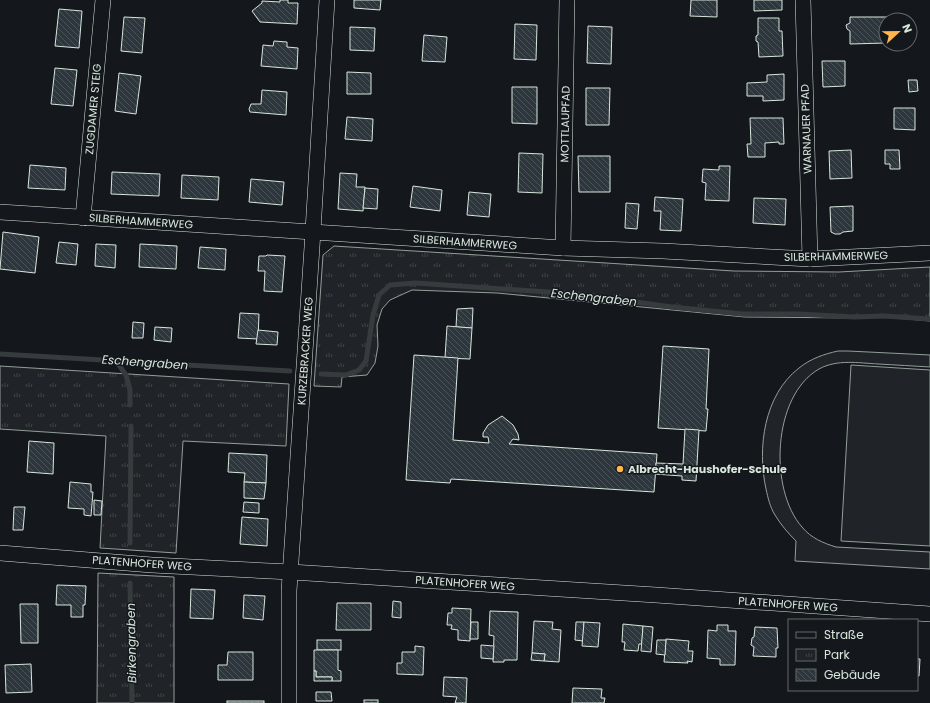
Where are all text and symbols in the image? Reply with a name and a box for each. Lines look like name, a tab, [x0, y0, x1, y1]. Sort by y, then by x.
north arrow	[878, 12, 918, 52]
text: N	[898, 21, 916, 35]
street label: ZUGDAMER STEIG	[81, 62, 105, 155]
street label: WARNAUER PFAD	[796, 84, 816, 174]
street label: MOTTLAUPFAD	[556, 85, 574, 162]
street label: SILBERHAMMERWEG	[88, 209, 194, 233]
street label: SILBERHAMMERWEG	[412, 230, 518, 254]
street label: SILBERHAMMERWEG	[784, 247, 889, 265]
water label: Eschengraben	[550, 284, 638, 310]
street label: KURZEBRACKER WEG	[293, 296, 317, 406]
water label: Eschengraben	[101, 351, 189, 373]
place label: Albrecht-Haushofer-Schule	[628, 461, 787, 477]
marker: Albrecht-Haushofer-Schule	[615, 464, 625, 474]
street label: PLATENHOFER WEG	[92, 552, 193, 574]
street label: PLATENHOFER WEG	[415, 572, 516, 594]
street label: PLATENHOFER WEG	[738, 593, 839, 615]
water label: Birkengraben	[122, 603, 140, 683]
legend	[788, 619, 918, 691]
text: Straße	[824, 626, 864, 643]
text: Park	[824, 646, 851, 663]
text: Gebäude	[824, 666, 880, 683]

